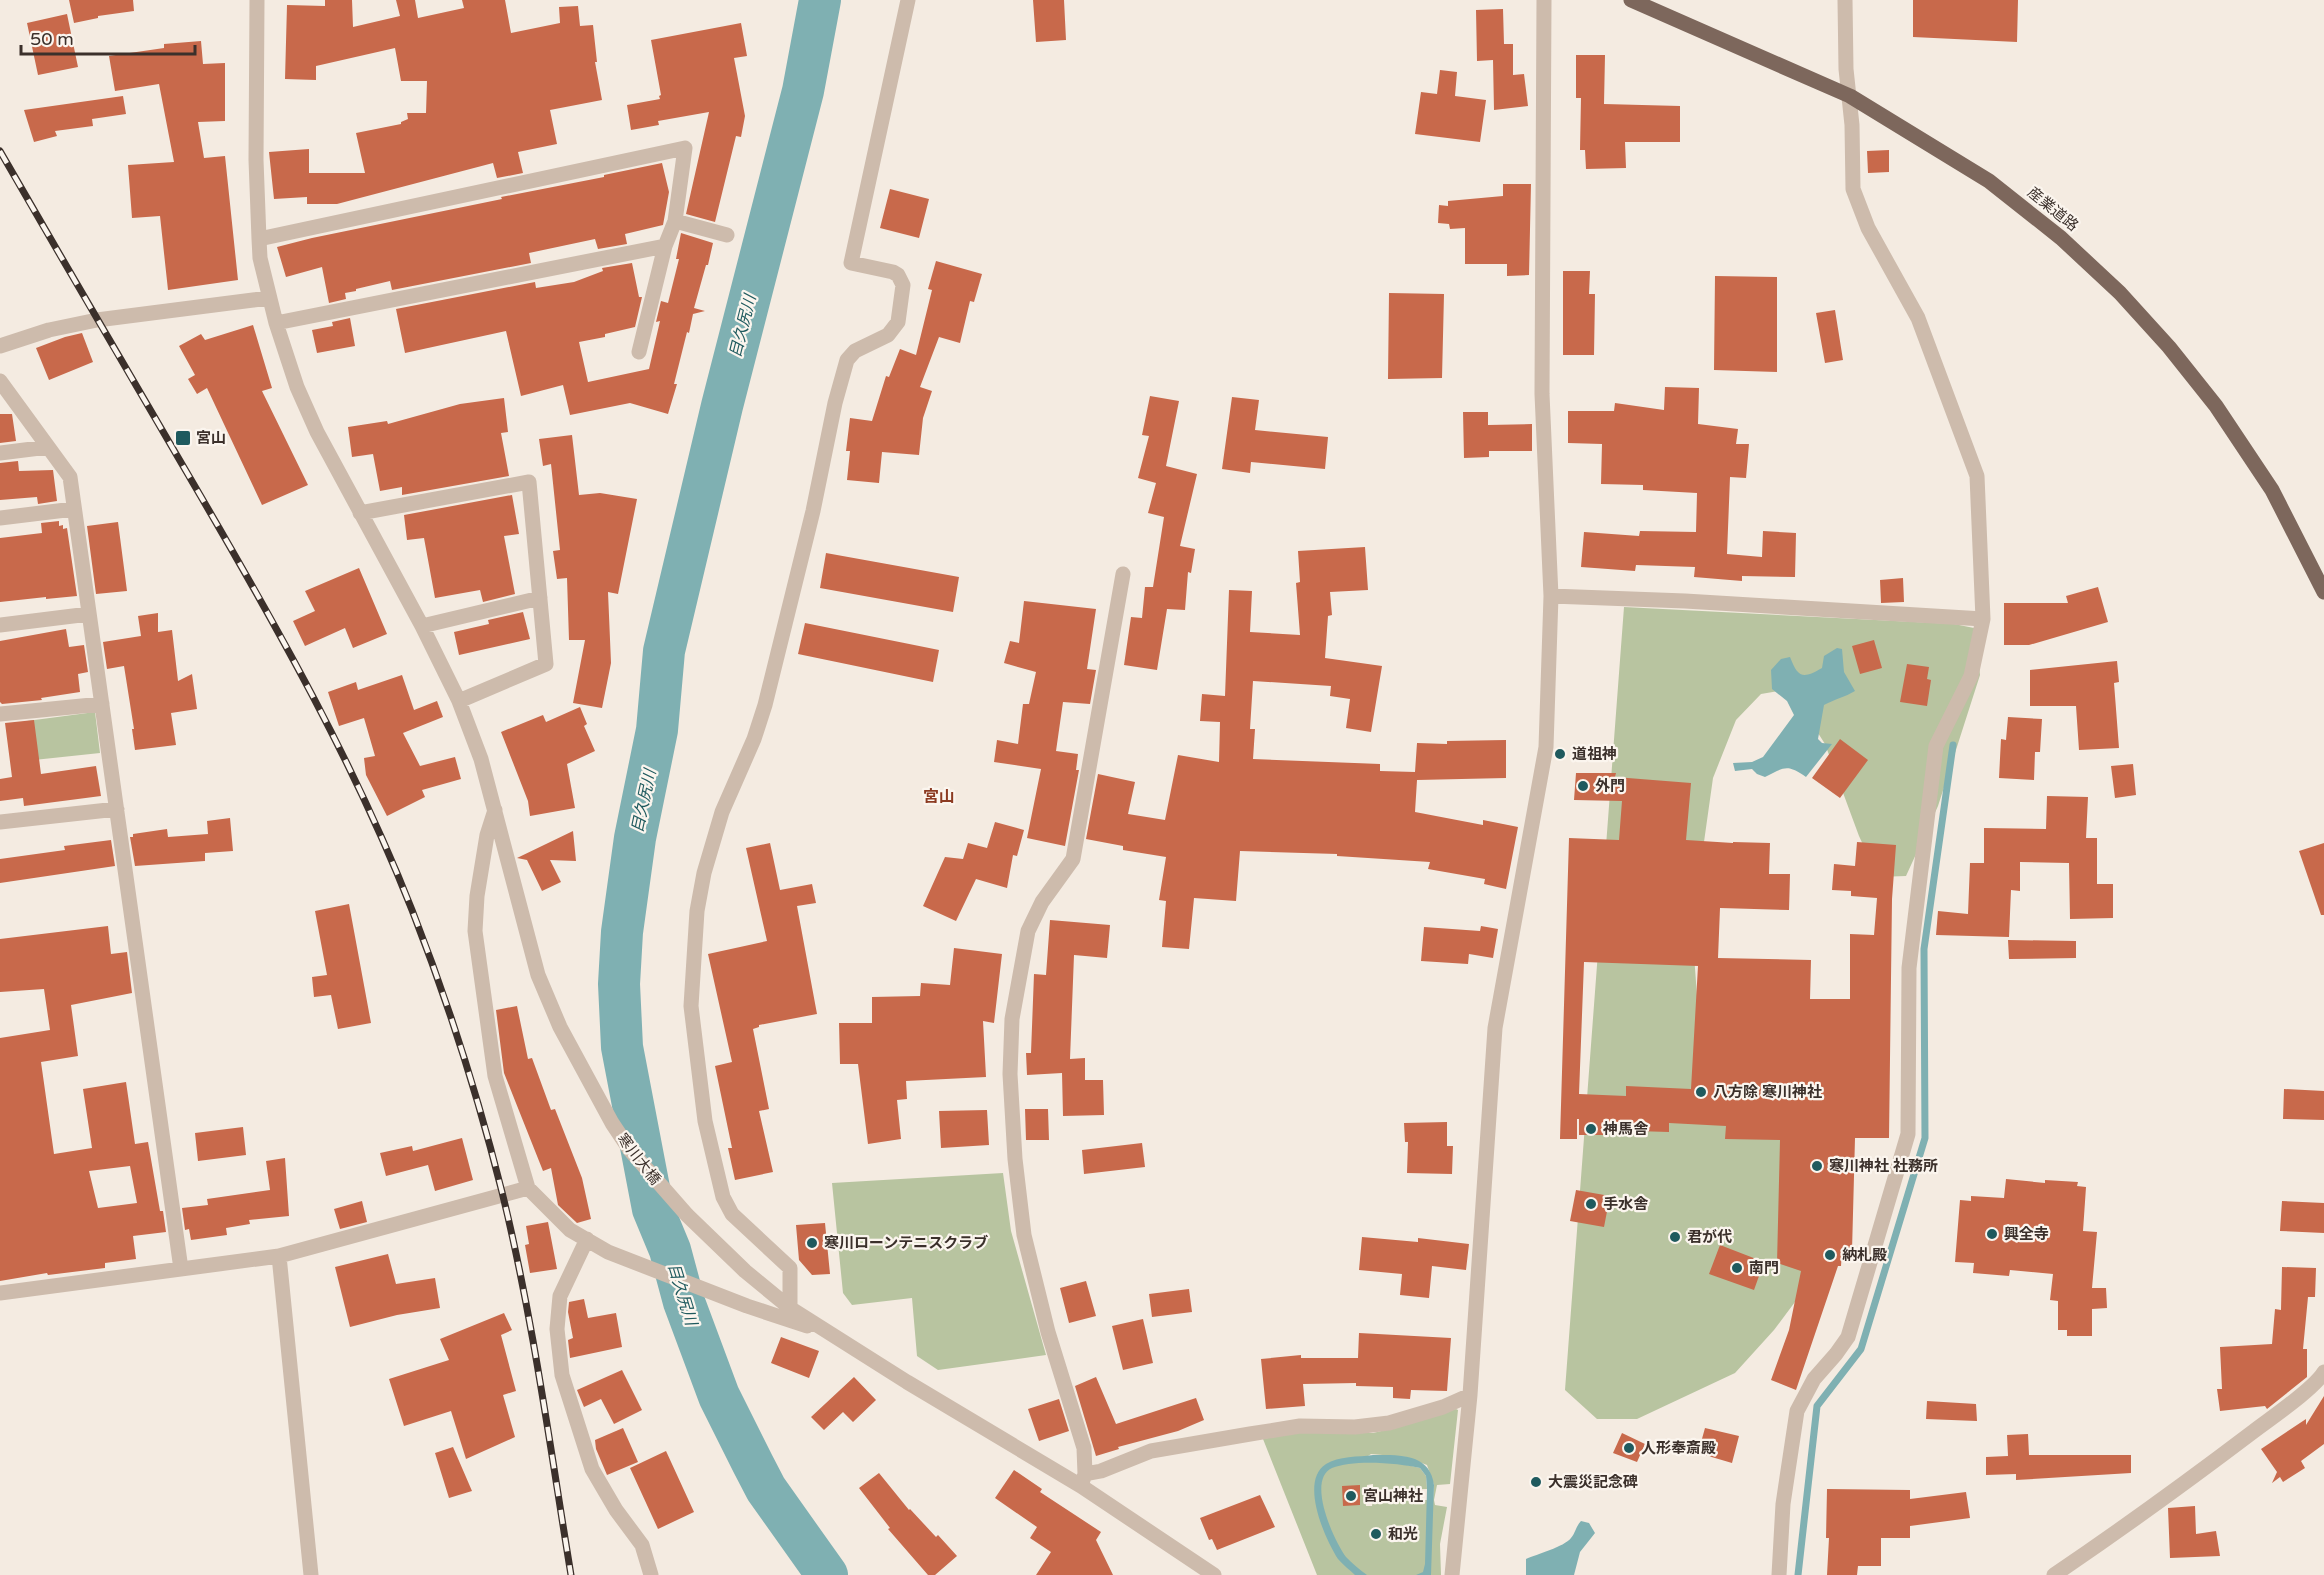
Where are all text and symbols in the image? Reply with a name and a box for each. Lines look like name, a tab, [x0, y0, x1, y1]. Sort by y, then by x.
scale bar	[21, 18, 195, 56]
text: 50 m	[30, 28, 74, 50]
street label: 産業道路	[2024, 183, 2082, 235]
water label: 目久尻川	[726, 291, 761, 360]
marker: 宮山	[174, 429, 192, 447]
place label: 宮山	[196, 429, 226, 447]
place label: 道祖神	[1572, 745, 1617, 763]
marker: 道祖神	[1553, 747, 1567, 761]
water label: 目久尻川	[628, 766, 661, 835]
place label: 外門	[1595, 777, 1625, 795]
marker: 外門	[1576, 779, 1590, 793]
district label: 宮山	[923, 787, 955, 807]
place label: 八方除 寒川神社	[1713, 1083, 1822, 1101]
marker: 八方除 寒川神社	[1694, 1085, 1708, 1099]
place label: 神馬舎	[1602, 1120, 1649, 1138]
marker: 神馬舎	[1584, 1122, 1598, 1136]
street label: 寒川大橋	[613, 1130, 665, 1188]
place label: 寒川神社 社務所	[1829, 1157, 1938, 1175]
marker: 寒川神社 社務所	[1810, 1159, 1824, 1173]
place label: 手水舎	[1603, 1195, 1649, 1213]
marker: 手水舎	[1584, 1197, 1598, 1211]
place label: 興全寺	[2004, 1225, 2049, 1243]
marker: 興全寺	[1985, 1227, 1999, 1241]
place label: 君が代	[1687, 1228, 1732, 1246]
marker: 君が代	[1668, 1230, 1682, 1244]
place label: 寒川ローンテニスクラブ	[824, 1234, 988, 1252]
marker: 寒川ローンテニスクラブ	[805, 1236, 819, 1250]
place label: 納札殿	[1842, 1246, 1887, 1264]
marker: 納札殿	[1823, 1248, 1837, 1262]
place label: 南門	[1749, 1259, 1779, 1277]
water label: 目久尻川	[663, 1261, 702, 1330]
marker: 南門	[1730, 1261, 1744, 1275]
place label: 人形奉斎殿	[1641, 1439, 1716, 1457]
marker: 人形奉斎殿	[1622, 1441, 1636, 1455]
place label: 大震災記念碑	[1548, 1473, 1638, 1491]
marker: 大震災記念碑	[1529, 1475, 1543, 1489]
place label: 宮山神社	[1363, 1487, 1423, 1505]
marker: 宮山神社	[1344, 1489, 1358, 1503]
place label: 和光	[1388, 1525, 1418, 1543]
marker: 和光	[1369, 1527, 1383, 1541]

